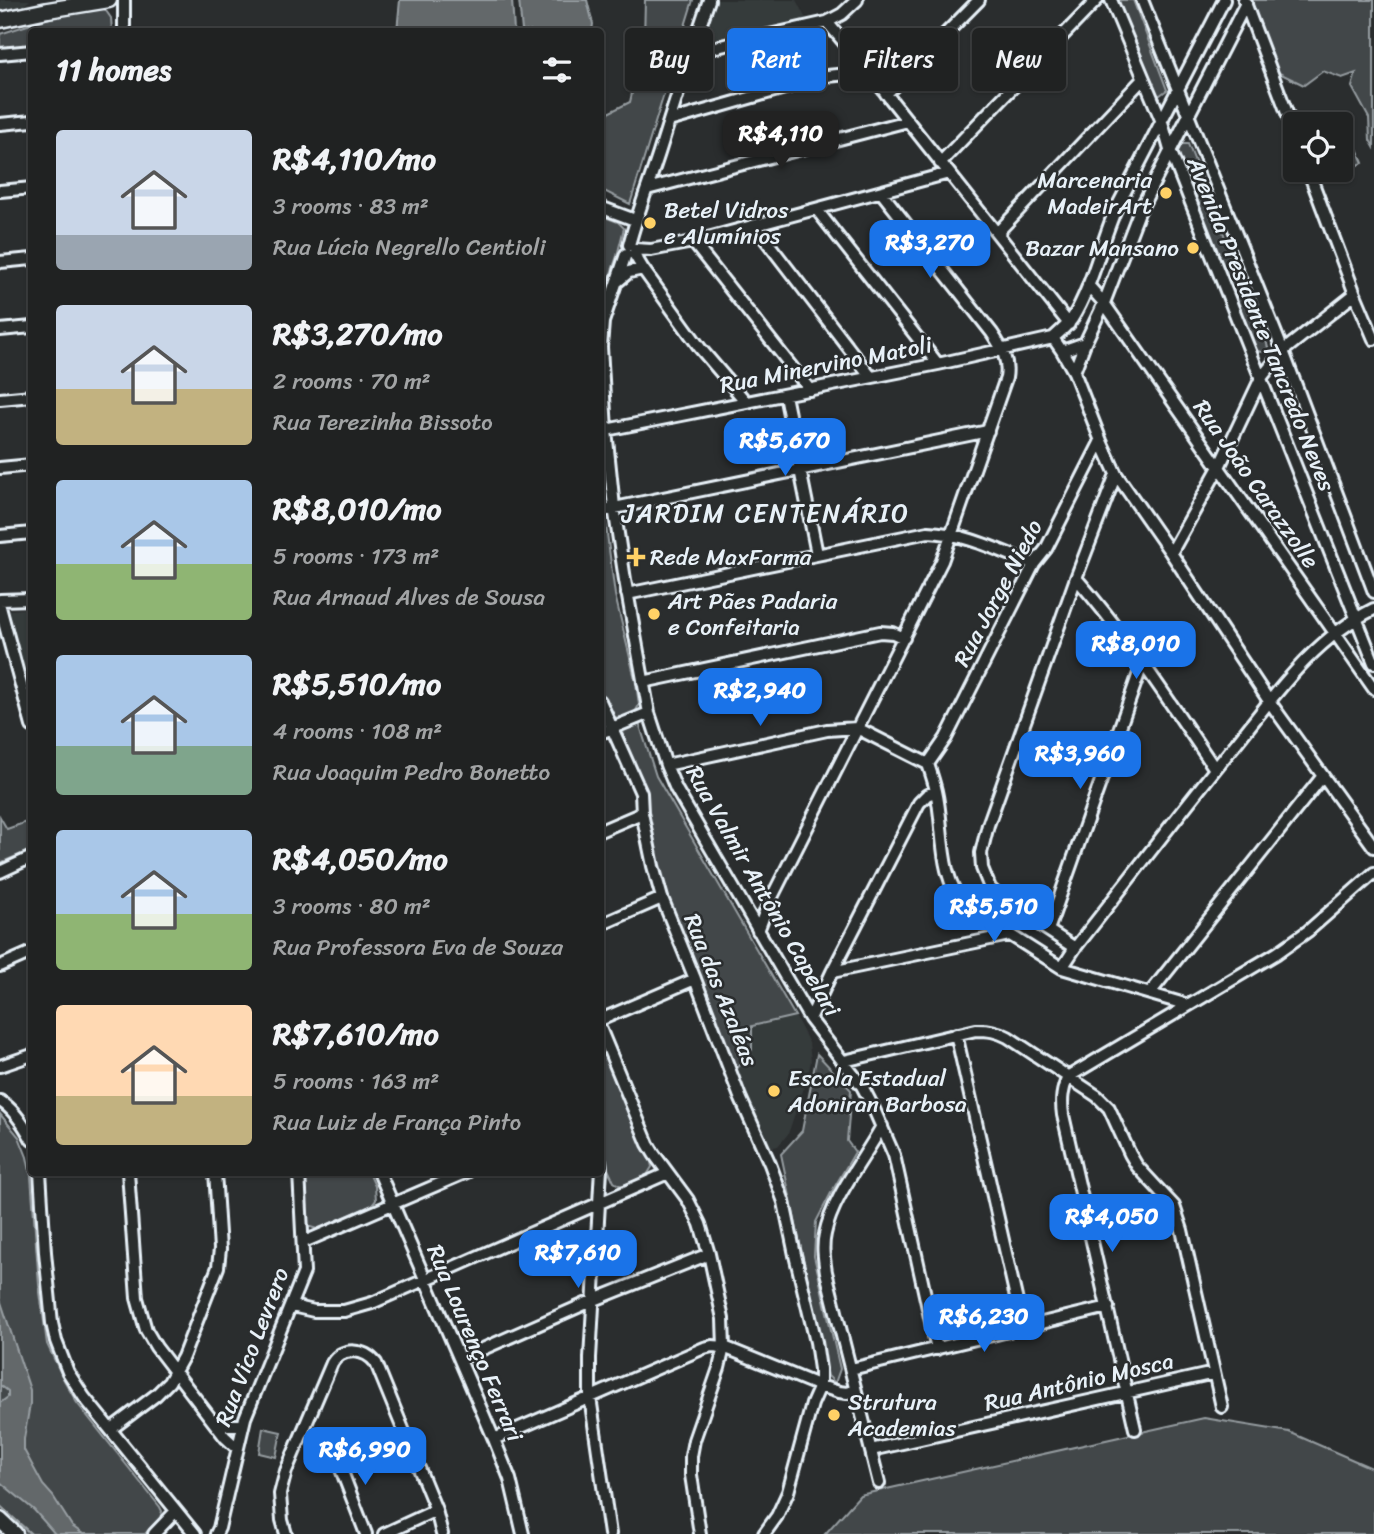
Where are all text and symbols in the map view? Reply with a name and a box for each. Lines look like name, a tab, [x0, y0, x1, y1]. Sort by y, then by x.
chip: Buy	[625, 28, 713, 91]
chip: Rent	[727, 28, 826, 91]
chip: Filters	[840, 28, 958, 91]
chip: New	[972, 28, 1066, 91]
text: 11 homes	[56, 43, 171, 97]
icon: filters	[538, 51, 576, 89]
pin: R$4,110	[716, 111, 846, 171]
map controls	[1283, 112, 1353, 182]
button: locate	[1283, 112, 1353, 182]
text: R$4,110	[739, 113, 823, 154]
text: R$4,110/mo	[273, 132, 436, 186]
street label: Avenida Presidente Tancredo Neves	[1175, 149, 1347, 498]
icon: home	[112, 158, 196, 242]
place label: Marcenaria MadeirArt	[1038, 160, 1152, 227]
marker: Marcenaria MadeirArt	[1158, 185, 1174, 201]
text: 3 rooms · 83 m²	[273, 186, 429, 227]
place label: Betel Vidros e Alumínios	[664, 190, 789, 257]
marker: Betel Vidros e Alumínios	[642, 215, 658, 231]
pin: R$3,270	[865, 220, 995, 280]
text: R$3,270	[885, 222, 975, 263]
text: Rua Lúcia Negrello Centioli	[273, 227, 546, 268]
place label: Bazar Mansano	[1025, 228, 1179, 269]
marker: Bazar Mansano	[1185, 240, 1201, 256]
text: R$3,270/mo	[273, 307, 443, 361]
street label: Rua Minervino Matoli	[716, 324, 936, 406]
icon: home	[112, 333, 196, 417]
text: 2 rooms · 70 m²	[273, 361, 431, 402]
street label: Rua João Carazzolle	[1182, 390, 1330, 578]
text: Rua Terezinha Bissoto	[273, 402, 493, 443]
pin: R$5,670	[720, 419, 850, 478]
text: R$5,670	[740, 420, 830, 461]
text: R$8,010/mo	[273, 482, 442, 536]
district label: JARDIM CENTENÁRIO	[621, 490, 910, 536]
icon: home	[112, 508, 196, 592]
street label: Rua Jorge Niedo	[942, 511, 1054, 674]
text: 5 rooms · 173 m²	[273, 536, 439, 577]
place label: Rede MaxFarma	[650, 537, 812, 578]
marker: Rede MaxFarma	[628, 549, 644, 565]
text: Rua Arnaud Alves de Sousa	[273, 577, 545, 618]
place label: Art Pães Padaria e Confeitaria	[667, 581, 838, 648]
marker: Art Pães Padaria e Confeitaria	[646, 606, 662, 622]
pin: R$8,010	[1071, 622, 1201, 681]
text: R$8,010	[1092, 623, 1180, 664]
text: R$5,510/mo	[273, 657, 441, 711]
pin: R$2,940	[695, 668, 825, 728]
text: R$2,940	[714, 670, 806, 711]
icon: home	[112, 683, 196, 767]
text: 4 rooms · 108 m²	[273, 711, 442, 752]
pin: R$3,960	[1015, 732, 1145, 791]
text: R$3,960	[1035, 733, 1125, 774]
text: Rua Joaquim Pedro Bonetto	[273, 752, 550, 793]
street label: Rua Valmir Antônio Capelari	[674, 758, 852, 1025]
text: R$4,050/mo	[273, 832, 448, 886]
icon: home	[112, 858, 196, 942]
pin: R$5,510	[929, 884, 1059, 944]
text: 3 rooms · 80 m²	[273, 886, 431, 927]
text: R$5,510	[950, 886, 1038, 927]
street label: Rua das Azaléas	[672, 907, 771, 1073]
text: Rua Professora Eva de Souza	[273, 927, 563, 968]
text: R$7,610/mo	[273, 1007, 439, 1061]
icon: home	[112, 1033, 196, 1117]
place label: Escola Estadual Adoniran Barbosa	[787, 1058, 967, 1125]
text: 5 rooms · 163 m²	[273, 1061, 439, 1102]
marker: Escola Estadual Adoniran Barbosa	[766, 1083, 782, 1099]
text: Rua Luiz de França Pinto	[273, 1102, 521, 1143]
pin: R$4,050	[1047, 1194, 1177, 1254]
text: R$4,050	[1065, 1196, 1159, 1237]
pin: R$7,610	[513, 1230, 643, 1290]
text: R$7,610	[535, 1232, 621, 1273]
street label: Rua Lourenço Ferrari	[415, 1238, 535, 1449]
street label: Rua Vico Levrero	[203, 1261, 301, 1433]
pin: R$6,230	[919, 1294, 1049, 1354]
text: R$6,230	[939, 1296, 1029, 1337]
street label: Rua Antônio Mosca	[980, 1340, 1178, 1424]
place label: Strutura Academias	[847, 1382, 957, 1449]
marker: Strutura Academias	[826, 1407, 842, 1423]
pin: R$6,990	[300, 1428, 430, 1487]
text: R$6,990	[319, 1429, 411, 1470]

